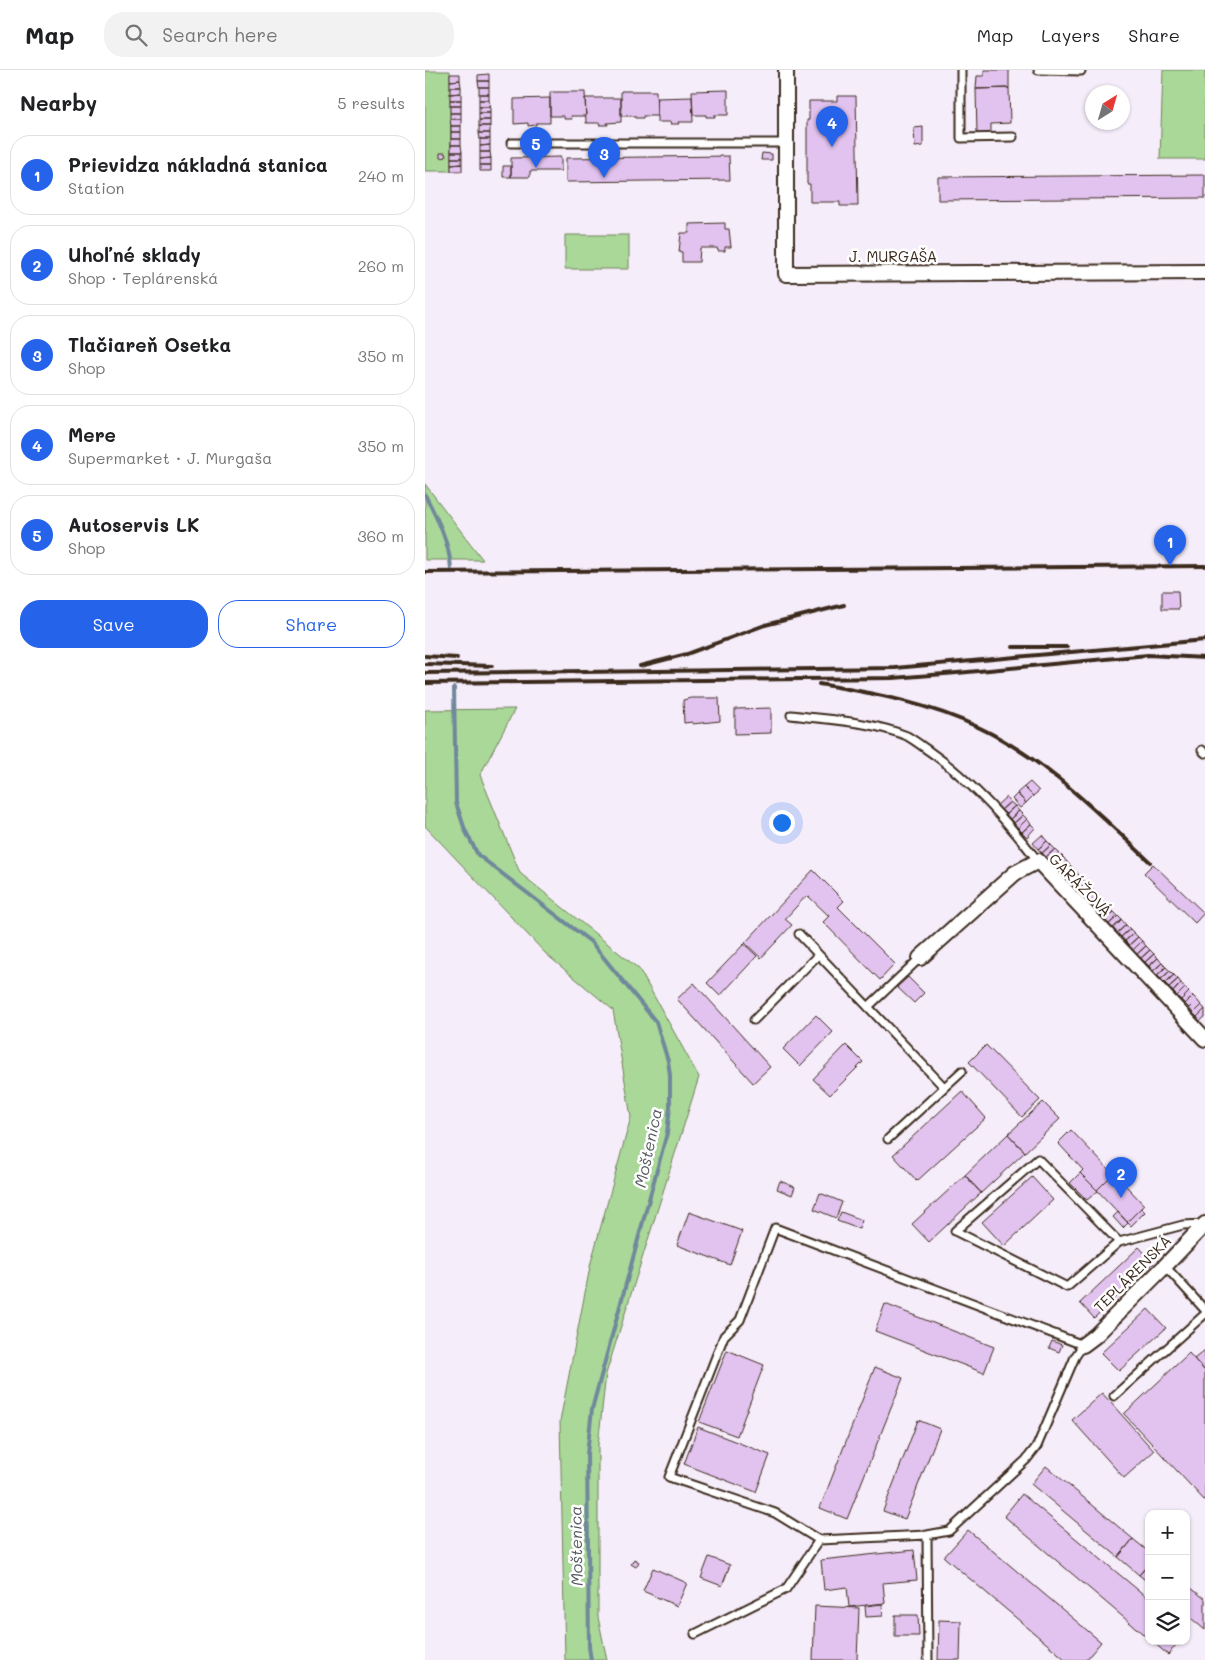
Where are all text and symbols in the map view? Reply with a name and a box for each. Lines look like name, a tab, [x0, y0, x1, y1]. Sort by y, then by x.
search box	[104, 12, 454, 57]
text: Map	[25, 19, 74, 50]
icon: search	[122, 21, 150, 49]
text: Search here	[162, 22, 278, 47]
text: Map	[977, 23, 1013, 47]
text: Layers	[1041, 23, 1100, 47]
text: Share	[1128, 23, 1180, 47]
north arrow	[1085, 85, 1130, 130]
text: Nearby	[20, 89, 97, 116]
text: 5 results	[337, 92, 405, 113]
pin: 4	[816, 106, 848, 147]
pin: 5	[520, 127, 552, 168]
pin: 3	[588, 137, 620, 178]
text: Prievidza nákladná stanica	[68, 152, 328, 177]
text: 1	[33, 165, 41, 186]
text: 240 m	[358, 165, 404, 186]
text: Station	[68, 177, 124, 198]
text: Uhoľné sklady	[68, 242, 201, 267]
street label: J. MURGAŠA	[849, 246, 937, 266]
text: 2	[33, 255, 41, 276]
text: 260 m	[358, 255, 404, 276]
text: Shop · Teplárenská	[68, 267, 218, 288]
text: Tlačiareň Osetka	[68, 332, 231, 357]
text: 3	[32, 345, 42, 366]
text: 350 m	[358, 345, 404, 366]
text: Shop	[68, 357, 105, 378]
text: Mere	[68, 422, 116, 447]
text: 4	[32, 435, 42, 456]
text: 350 m	[358, 435, 404, 456]
text: Supermarket · J. Murgaša	[68, 447, 272, 468]
text: Autoservis LK	[68, 512, 200, 537]
text: 5	[32, 525, 42, 546]
text: 360 m	[357, 525, 404, 546]
pin: 1	[1154, 525, 1186, 566]
text: Shop	[68, 537, 105, 558]
button: Save	[20, 600, 208, 648]
button: Share	[218, 600, 405, 648]
your location	[769, 810, 795, 836]
street label: GARÁŽOVÁ	[1045, 848, 1117, 920]
water label: Moštenica	[629, 1107, 666, 1189]
pin: 2	[1105, 1157, 1137, 1198]
street label: TEPLÁRENSKÁ	[1089, 1230, 1175, 1316]
water label: Moštenica	[564, 1506, 587, 1586]
map controls	[1145, 1510, 1190, 1645]
button: +	[1145, 1510, 1190, 1555]
button: −	[1145, 1555, 1190, 1600]
button: layers	[1145, 1600, 1190, 1645]

